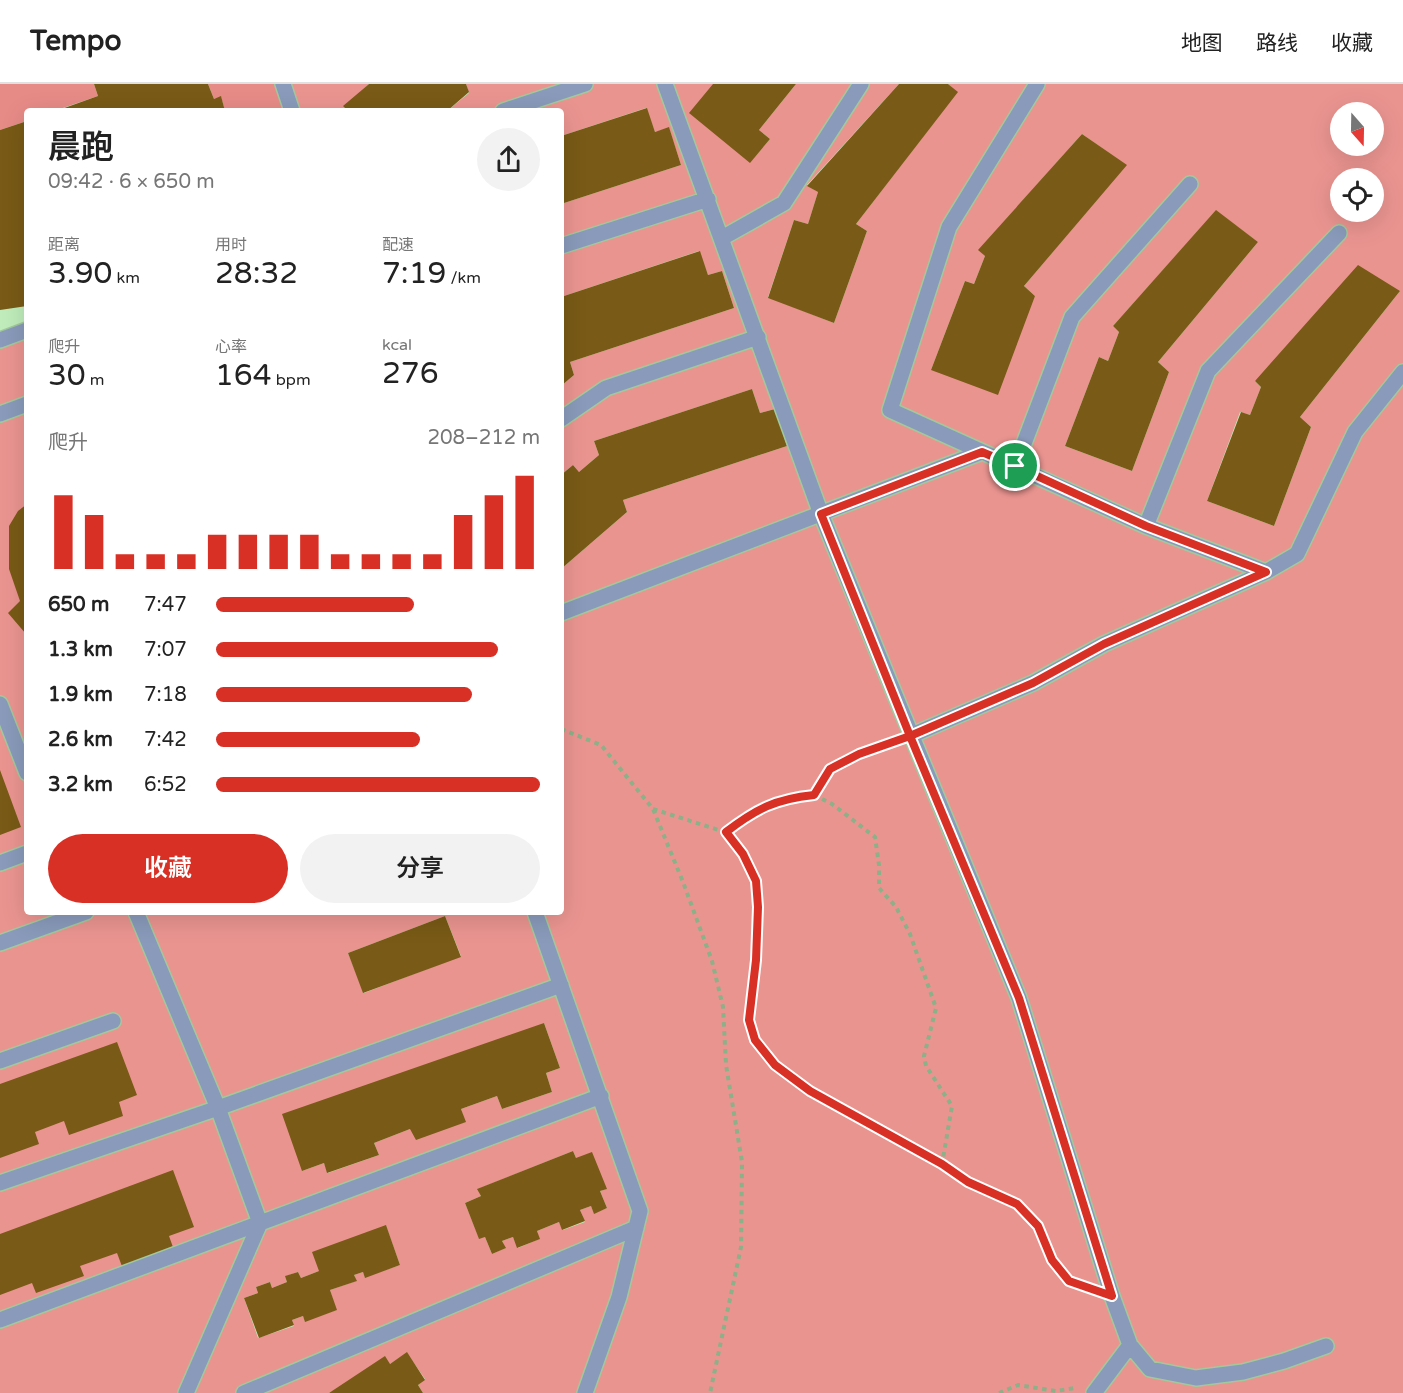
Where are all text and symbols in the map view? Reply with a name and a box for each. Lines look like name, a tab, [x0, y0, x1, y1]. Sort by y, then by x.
text: Tempo	[30, 24, 122, 58]
text: 地图	[1181, 31, 1223, 56]
text: 路线	[1256, 31, 1298, 56]
text: 收藏	[1331, 31, 1373, 56]
north arrow	[1330, 102, 1384, 156]
map controls	[1330, 102, 1384, 222]
text: 晨跑	[48, 128, 114, 167]
button: share	[477, 128, 540, 191]
button: locate	[1330, 168, 1384, 222]
text: 09:42 · 6 × 650 m	[48, 170, 215, 194]
text: 距离	[48, 235, 80, 255]
text: 用时	[215, 235, 247, 255]
text: 配速	[382, 235, 414, 255]
text: 3.90	[48, 255, 112, 292]
text: 28:32	[215, 255, 298, 292]
text: 7:19	[382, 255, 446, 292]
text: km	[112, 268, 140, 288]
text: /km	[446, 268, 481, 288]
text: kcal	[382, 335, 412, 355]
text: 爬升	[48, 337, 80, 357]
text: 心率	[215, 337, 247, 357]
text: 276	[382, 355, 439, 392]
text: 30	[48, 357, 86, 394]
text: 164	[215, 357, 272, 394]
text: m	[86, 370, 105, 390]
text: bpm	[272, 370, 311, 390]
text: 208–212 m	[427, 426, 540, 450]
text: 爬升	[48, 431, 88, 455]
pin	[989, 440, 1040, 491]
icon: arrive	[998, 449, 1031, 482]
text: 650 m	[48, 593, 109, 617]
text: 7:47	[144, 593, 187, 617]
text: 1.3 km	[48, 638, 113, 662]
text: 7:07	[144, 638, 187, 662]
text: 1.9 km	[48, 683, 113, 707]
text: 7:18	[144, 683, 187, 707]
text: 2.6 km	[48, 728, 113, 752]
text: 7:42	[144, 728, 187, 752]
text: 3.2 km	[48, 773, 113, 797]
text: 6:52	[144, 773, 187, 797]
button: 收藏	[48, 834, 288, 903]
button: 分享	[300, 834, 540, 903]

